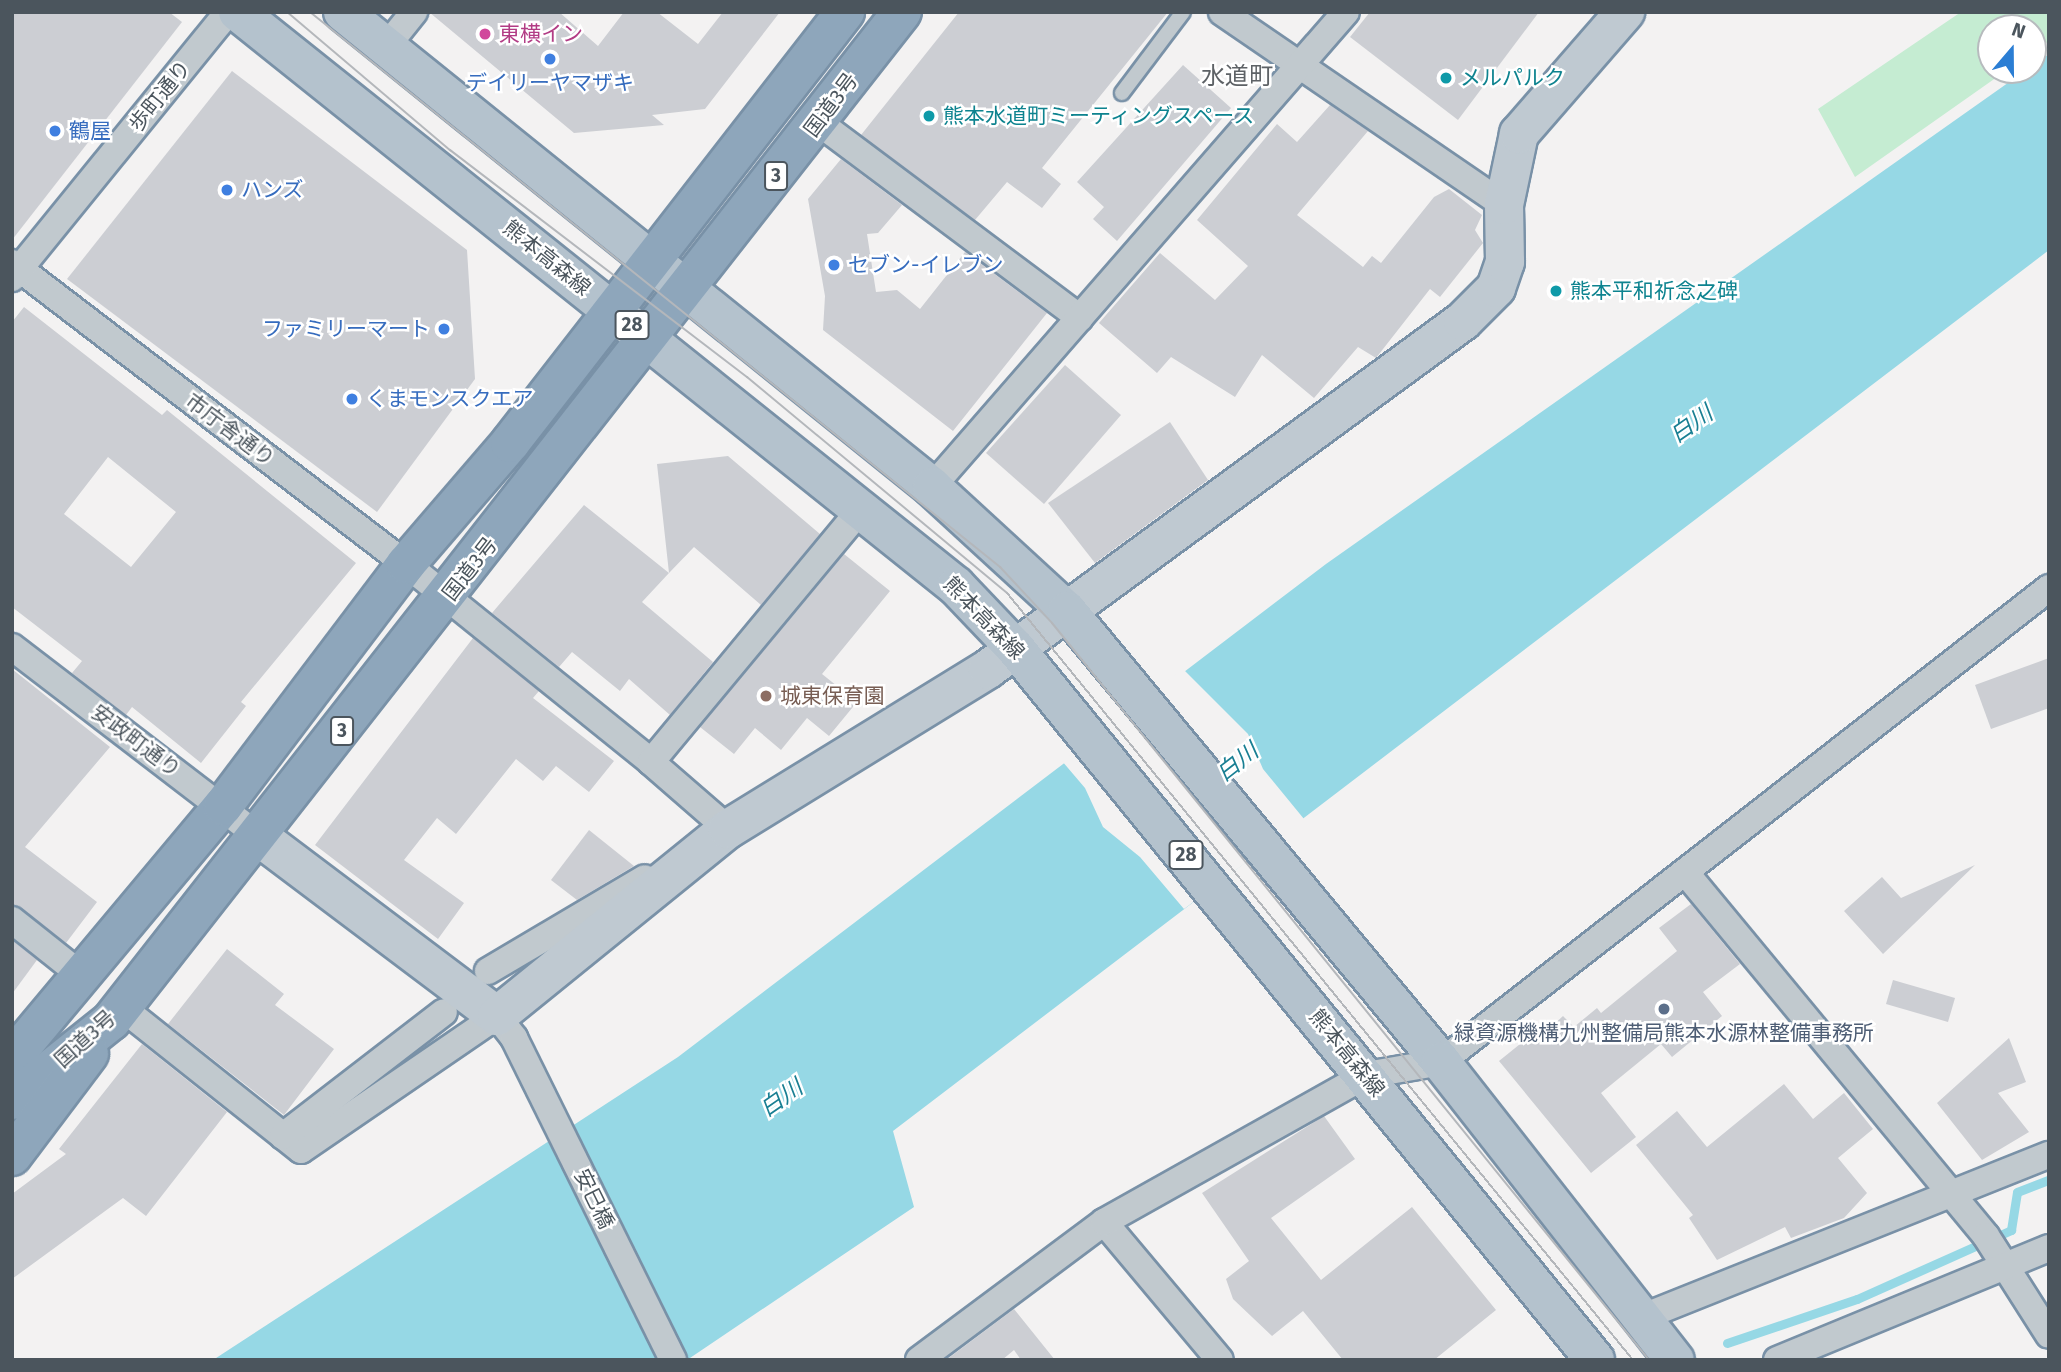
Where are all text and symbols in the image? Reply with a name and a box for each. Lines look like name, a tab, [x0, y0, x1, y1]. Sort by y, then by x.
north arrow	[1977, 14, 2047, 84]
text: N	[2009, 18, 2029, 44]
place label: 東横イン	[499, 21, 583, 47]
marker: 東横イン	[477, 26, 493, 42]
marker: デイリーヤマザキ	[542, 51, 558, 67]
street label: 歩町通り	[124, 55, 196, 137]
district label: 水道町	[1201, 63, 1273, 91]
place label: メルパルク	[1460, 65, 1565, 91]
street label: 国道3号	[799, 68, 863, 142]
place label: デイリーヤマザキ	[466, 70, 634, 96]
marker: メルパルク	[1438, 70, 1454, 86]
place label: 熊本水道町ミーティングスペース	[943, 103, 1258, 129]
marker: 熊本水道町ミーティングスペース	[921, 108, 937, 124]
place label: 鶴屋	[69, 118, 111, 144]
marker: 鶴屋	[47, 123, 63, 139]
road number: 3	[764, 160, 788, 192]
place label: ハンズ	[241, 177, 304, 203]
marker: ハンズ	[219, 182, 235, 198]
street label: 熊本高森線	[498, 215, 596, 301]
place label: セブン-イレブン	[848, 252, 1003, 278]
marker: セブン-イレブン	[826, 257, 842, 273]
place label: 熊本平和祈念之碑	[1570, 278, 1738, 304]
marker: 熊本平和祈念之碑	[1548, 283, 1564, 299]
road number: 28	[614, 310, 650, 340]
place label: ファミリーマート	[262, 316, 430, 342]
marker: ファミリーマート	[436, 321, 452, 337]
place label: くまモンスクエア	[366, 386, 534, 412]
street label: 市庁舎通り	[180, 388, 280, 472]
marker: くまモンスクエア	[344, 391, 360, 407]
water label: 白川	[1664, 400, 1718, 448]
street label: 国道3号	[437, 532, 503, 606]
street label: 熊本高森線	[938, 571, 1030, 665]
place label: 城東保育園	[780, 683, 885, 709]
marker: 城東保育園	[758, 688, 774, 704]
street label: 安政町通り	[86, 699, 186, 783]
road number: 3	[330, 716, 354, 746]
water label: 白川	[1210, 737, 1264, 787]
road number: 28	[1168, 840, 1204, 870]
marker: 緑資源機構九州整備局熊本水源林整備事務所	[1656, 1001, 1672, 1017]
street label: 熊本高森線	[1304, 1004, 1390, 1102]
street label: 国道3号	[49, 1005, 121, 1073]
place label: 緑資源機構九州整備局熊本水源林整備事務所	[1454, 1020, 1874, 1046]
water label: 白川	[754, 1074, 808, 1122]
street label: 安巳橋	[569, 1165, 619, 1233]

